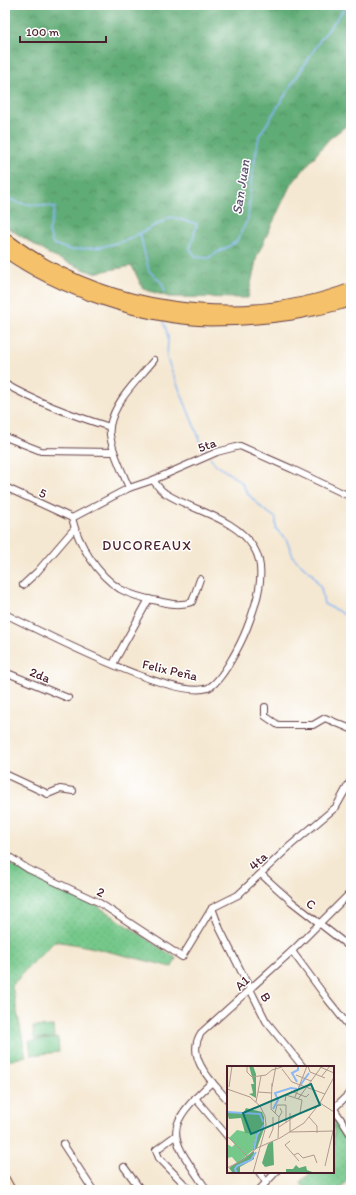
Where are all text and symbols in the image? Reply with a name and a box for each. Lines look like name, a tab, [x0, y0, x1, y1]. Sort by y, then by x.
scale bar	[20, 18, 106, 44]
text: 100 m	[26, 25, 59, 39]
water label: San Juan	[228, 158, 254, 216]
street label: 5ta	[196, 435, 218, 455]
street label: 5	[37, 485, 49, 501]
district label: DUCOREAUX	[102, 537, 192, 554]
street label: Felix Peña	[141, 656, 199, 684]
street label: 2da	[28, 664, 53, 686]
street label: 4ta	[246, 849, 270, 873]
street label: 2	[94, 884, 108, 900]
street label: C	[303, 896, 319, 912]
street label: A1	[232, 973, 252, 993]
street label: B	[257, 990, 275, 1004]
inset map	[227, 1066, 334, 1173]

